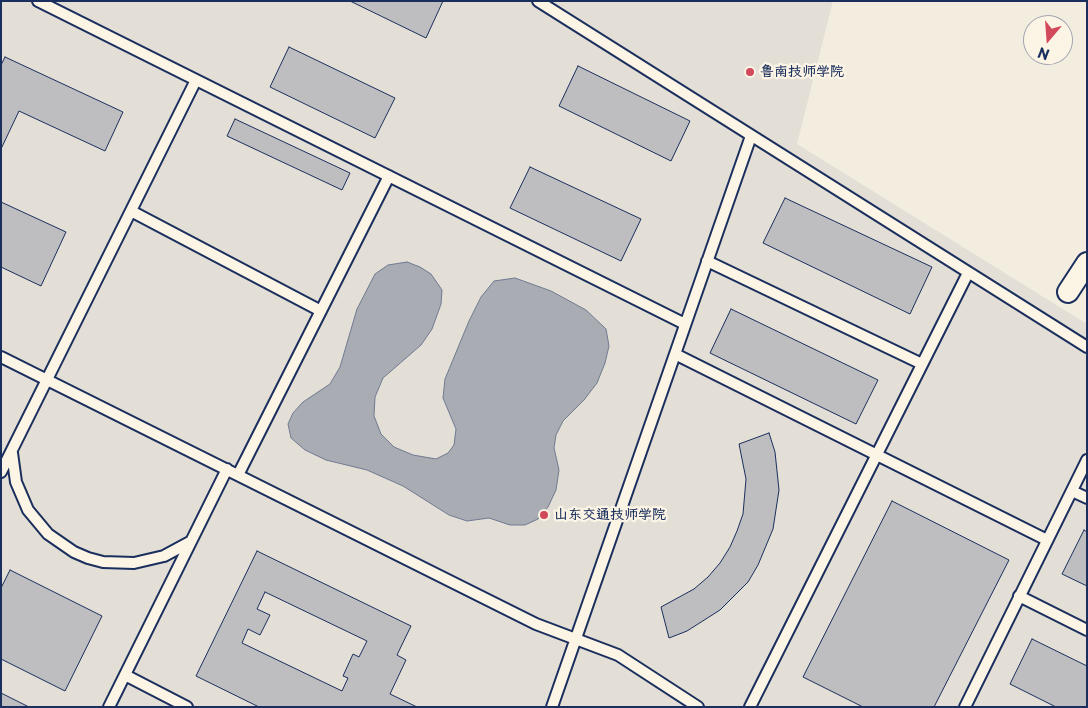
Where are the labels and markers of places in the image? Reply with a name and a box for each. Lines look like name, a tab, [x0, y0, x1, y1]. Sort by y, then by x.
place label: 鲁南技师学院	[760, 64, 844, 80]
marker: 鲁南技师学院	[744, 66, 756, 78]
place label: 山东交通技师学院	[554, 507, 666, 523]
marker: 山东交通技师学院	[538, 509, 550, 521]

